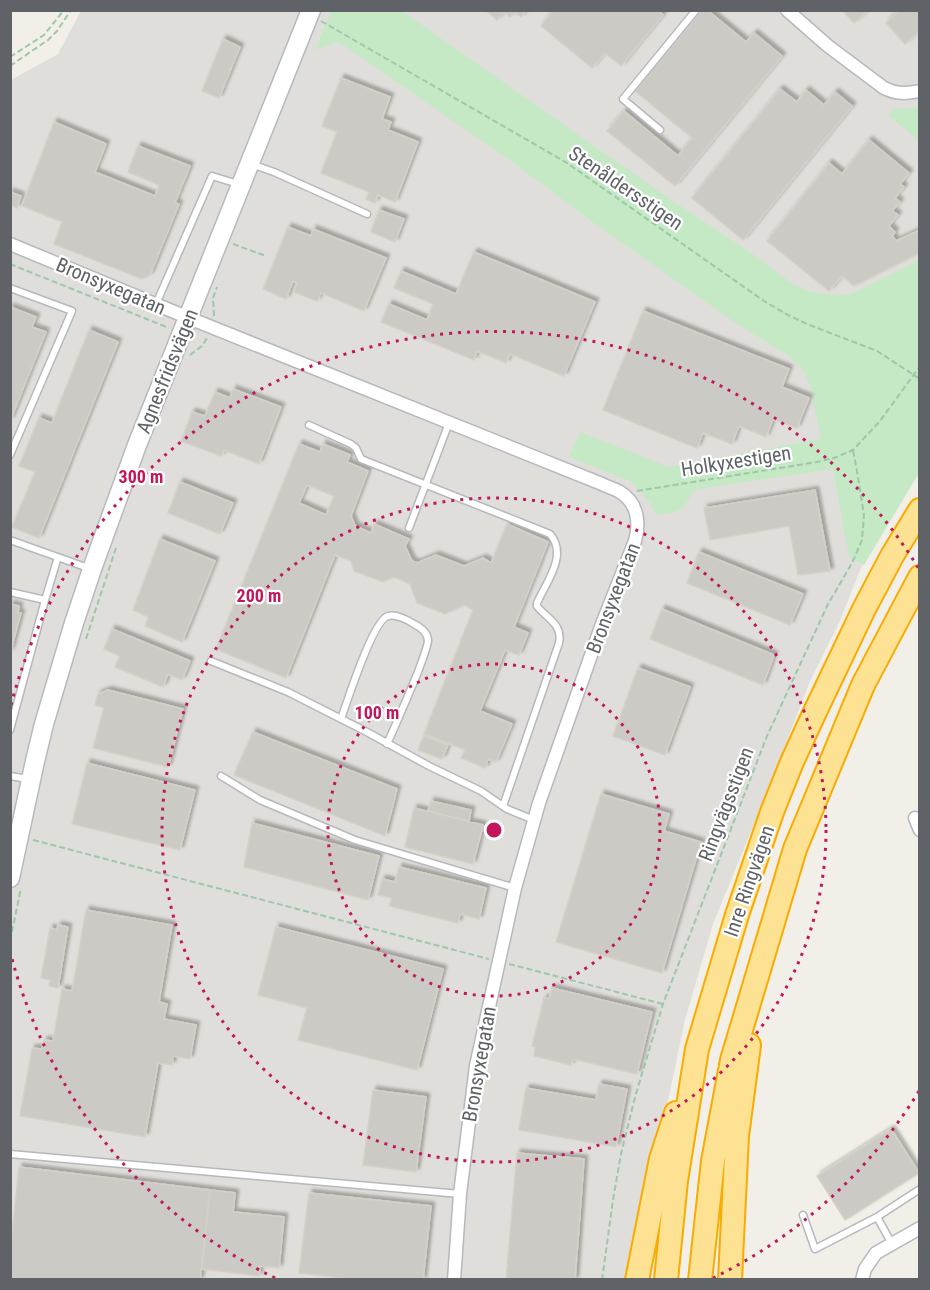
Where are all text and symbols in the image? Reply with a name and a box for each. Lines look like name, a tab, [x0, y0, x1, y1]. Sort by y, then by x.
street label: Stenåldersstigen	[564, 141, 688, 235]
street label: Bronsyxegatan	[53, 252, 169, 320]
street label: Agnesfridsvägen	[131, 305, 203, 437]
street label: Holkyxestigen	[679, 440, 793, 482]
text: 300 m	[119, 466, 163, 487]
street label: Bronsyxegatan	[581, 539, 645, 657]
text: 200 m	[237, 585, 281, 606]
text: 100 m	[355, 702, 399, 723]
street label: Ringvägsstigen	[693, 744, 759, 864]
centre of rings	[484, 820, 504, 840]
street label: Inre Ringvägen	[719, 822, 779, 940]
street label: Bronsyxegatan	[457, 1005, 501, 1123]

